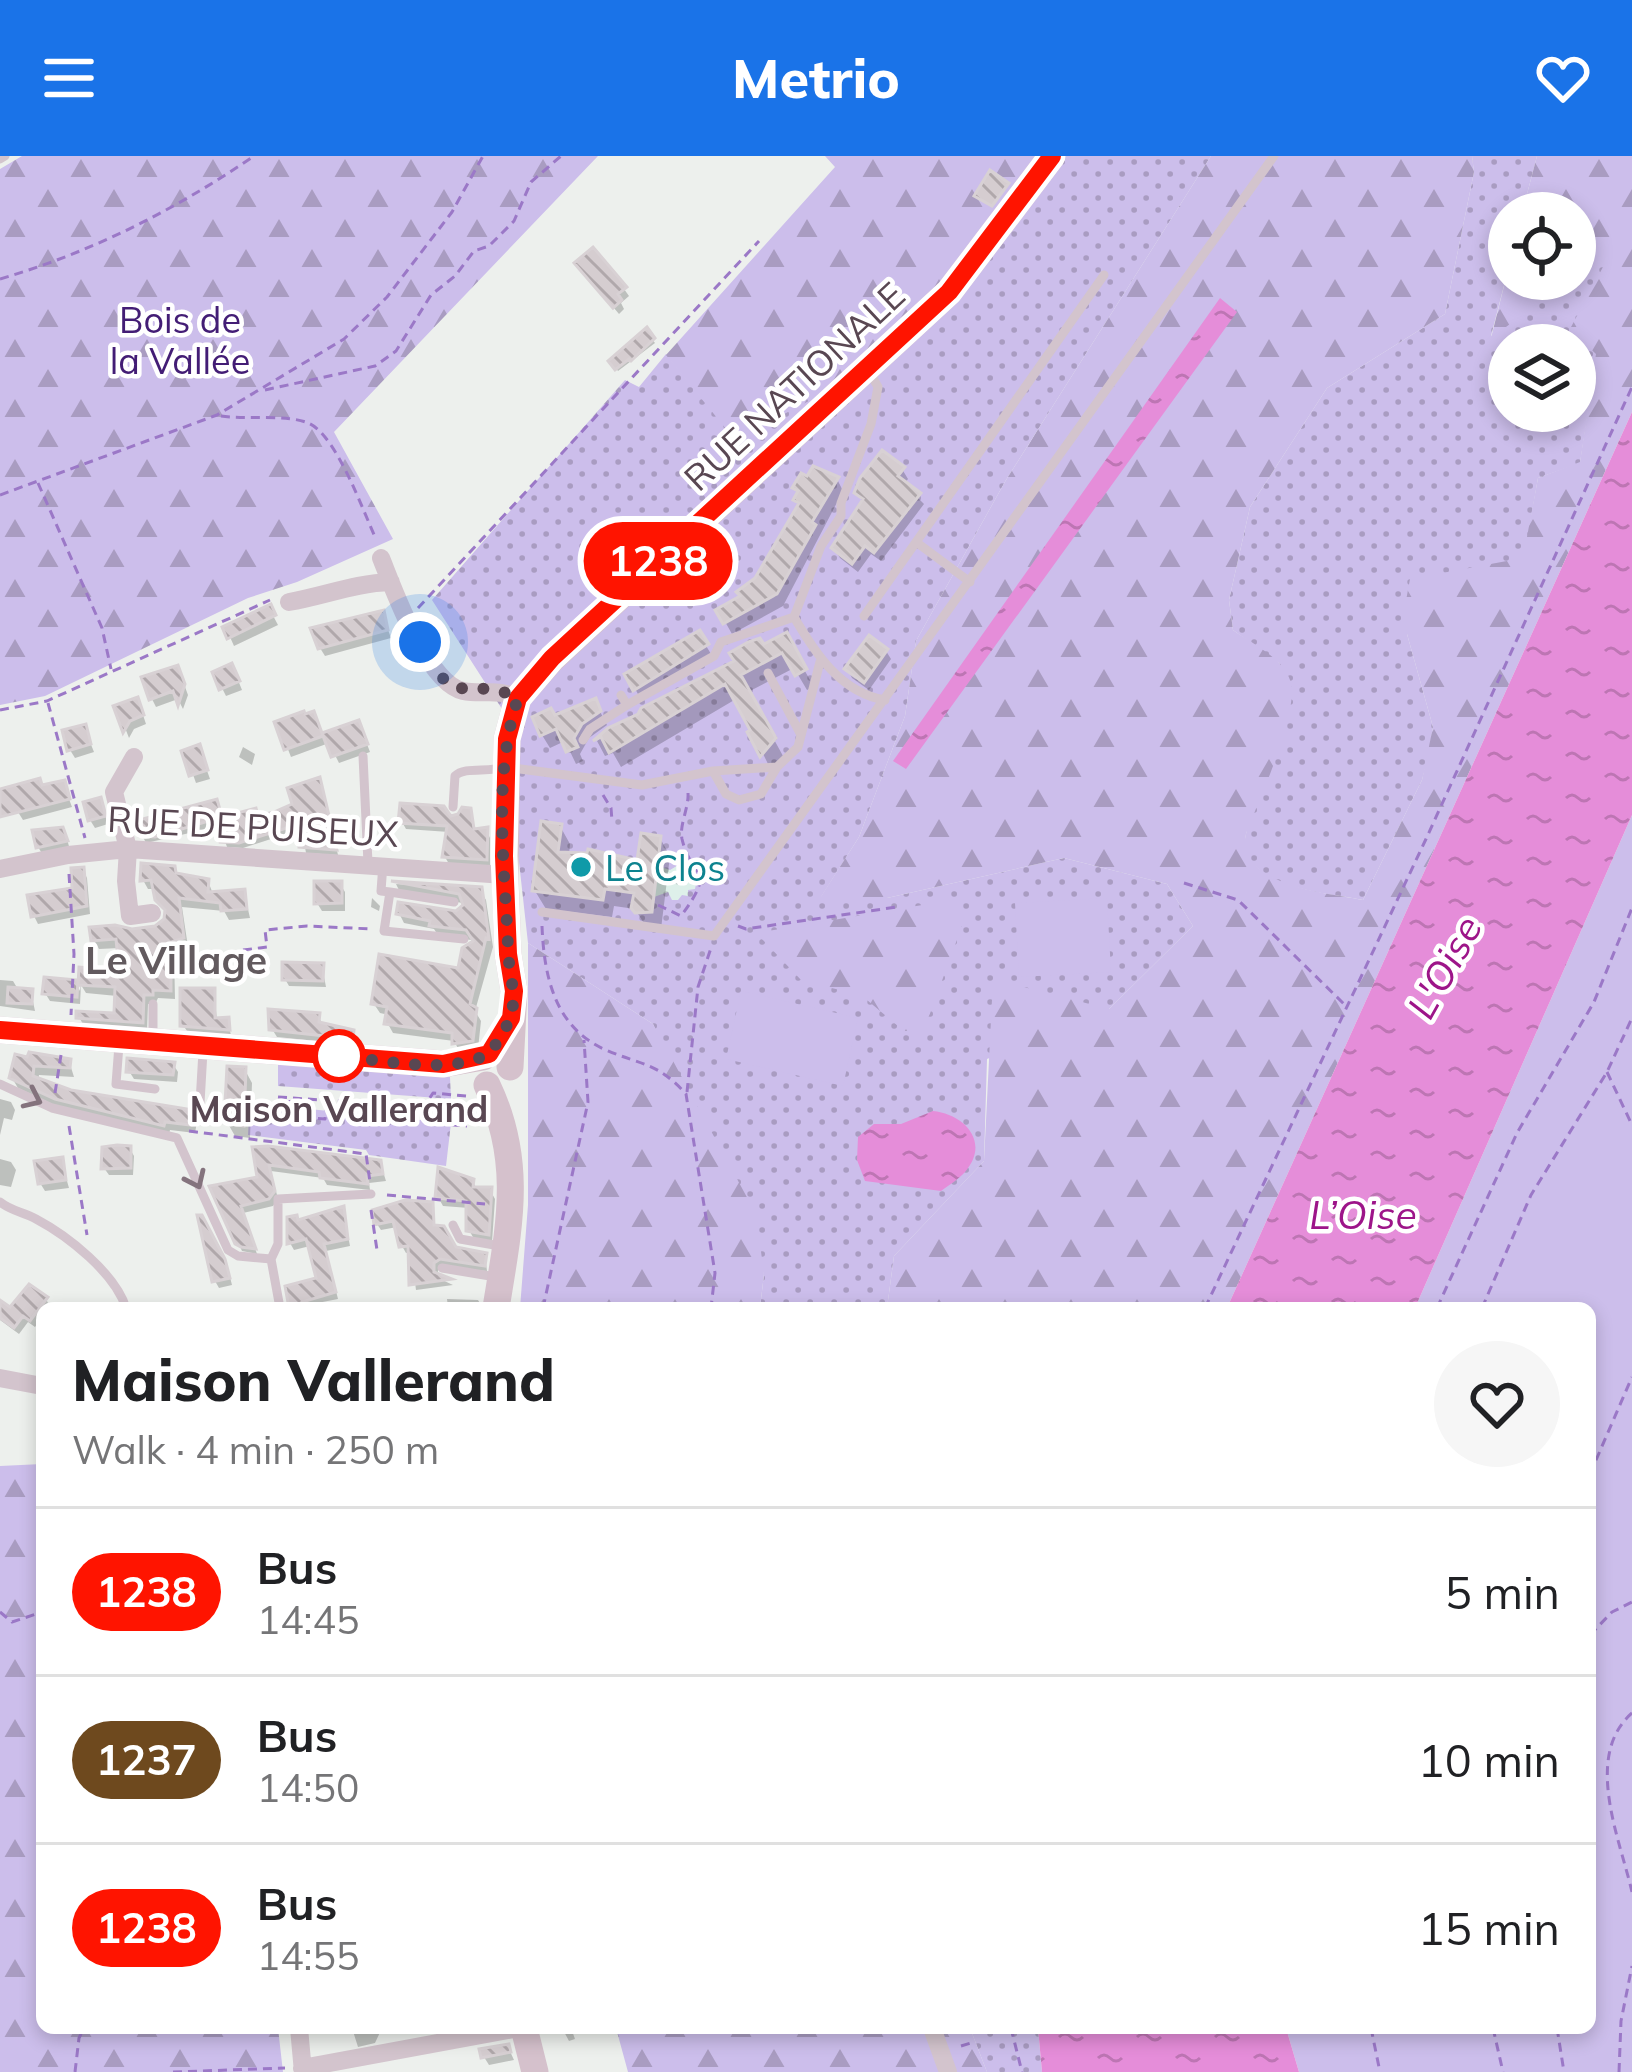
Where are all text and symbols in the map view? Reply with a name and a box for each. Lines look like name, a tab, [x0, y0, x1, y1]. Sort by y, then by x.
text: Metrio	[732, 44, 900, 112]
icon: menu	[36, 45, 102, 111]
icon: heart	[1530, 45, 1596, 111]
map controls	[1488, 192, 1596, 432]
button: locate	[1488, 192, 1596, 300]
street label: RUE NATIONALE	[674, 272, 914, 500]
park label: Bois de la Vallée	[110, 297, 250, 383]
button: layers	[1488, 324, 1596, 432]
line badge: 1238	[574, 522, 742, 600]
text: 1238	[608, 534, 708, 587]
your location	[390, 612, 450, 672]
street label: RUE DE PUISEUX	[106, 796, 400, 856]
place label: Le Clos	[605, 845, 725, 890]
marker: Le Clos	[568, 854, 594, 880]
water label: L'Oise	[1396, 907, 1492, 1027]
district label: Le Village	[85, 935, 267, 984]
marker: Maison Vallerand	[314, 1031, 364, 1081]
one-way arrow	[21, 1085, 42, 1108]
place label: Maison Vallerand	[190, 1086, 488, 1131]
one-way arrow	[182, 1168, 206, 1189]
water label: L’Oise	[1309, 1190, 1417, 1239]
button: heart	[1434, 1341, 1560, 1467]
text: Maison Vallerand	[72, 1344, 555, 1415]
text: Walk · 4 min · 250 m	[72, 1425, 439, 1474]
text: Bus	[257, 1539, 337, 1595]
text: 5 min	[1445, 1564, 1560, 1620]
text: 1238	[96, 1565, 197, 1618]
text: 14:45	[257, 1595, 359, 1644]
text: Bus	[257, 1707, 337, 1763]
text: 10 min	[1418, 1732, 1560, 1788]
text: 1237	[96, 1733, 197, 1786]
text: 14:50	[257, 1763, 359, 1812]
text: Bus	[257, 1875, 337, 1931]
text: 15 min	[1418, 1900, 1560, 1956]
text: 1238	[96, 1901, 197, 1954]
text: 14:55	[257, 1931, 359, 1980]

